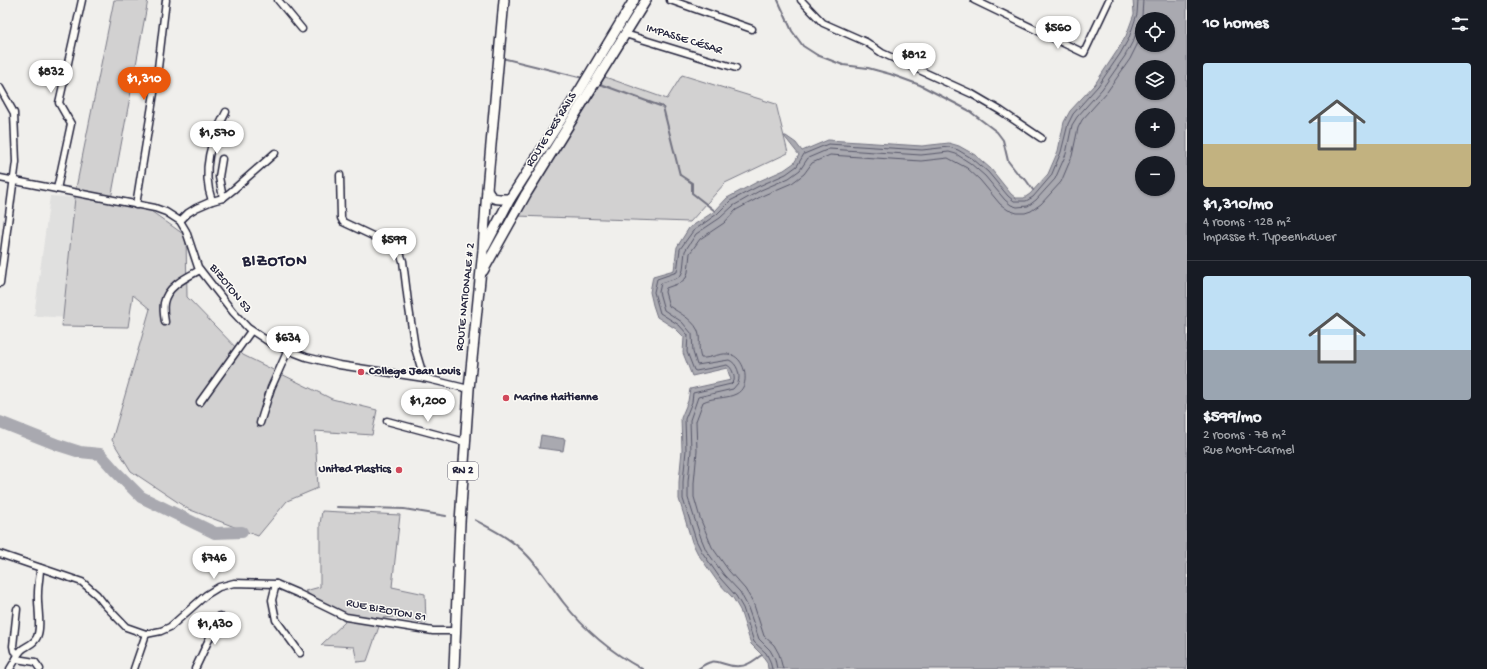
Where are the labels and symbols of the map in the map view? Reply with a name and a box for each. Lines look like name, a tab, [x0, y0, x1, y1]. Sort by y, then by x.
pin: $560	[1034, 16, 1082, 50]
street label: IMPASSE CÉSAR	[644, 22, 725, 58]
pin: $812	[890, 43, 938, 77]
pin: $832	[27, 60, 75, 94]
pin: $1,310	[111, 67, 177, 101]
street label: ROUTE DES RAILS	[523, 90, 581, 170]
pin: $1,570	[184, 121, 250, 155]
pin: $599	[370, 228, 418, 262]
street label: ROUTE NATIONALE # 2	[453, 242, 479, 352]
district label: BIZOTON	[241, 253, 308, 272]
street label: BIZOTON 53	[205, 261, 254, 316]
pin: $634	[264, 326, 312, 360]
place label: College Jean Louis	[368, 365, 461, 379]
marker: College Jean Louis	[356, 367, 366, 377]
pin: $1,200	[395, 389, 461, 423]
place label: Marine Haitienne	[514, 391, 599, 405]
marker: Marine Haitienne	[501, 393, 511, 403]
road number: RN 2	[448, 462, 478, 480]
place label: United Plastics	[318, 463, 392, 477]
marker: United Plastics	[394, 465, 404, 475]
pin: $746	[190, 546, 238, 580]
street label: RUE BIZOTON 51	[345, 596, 427, 626]
pin: $1,430	[182, 612, 248, 646]

